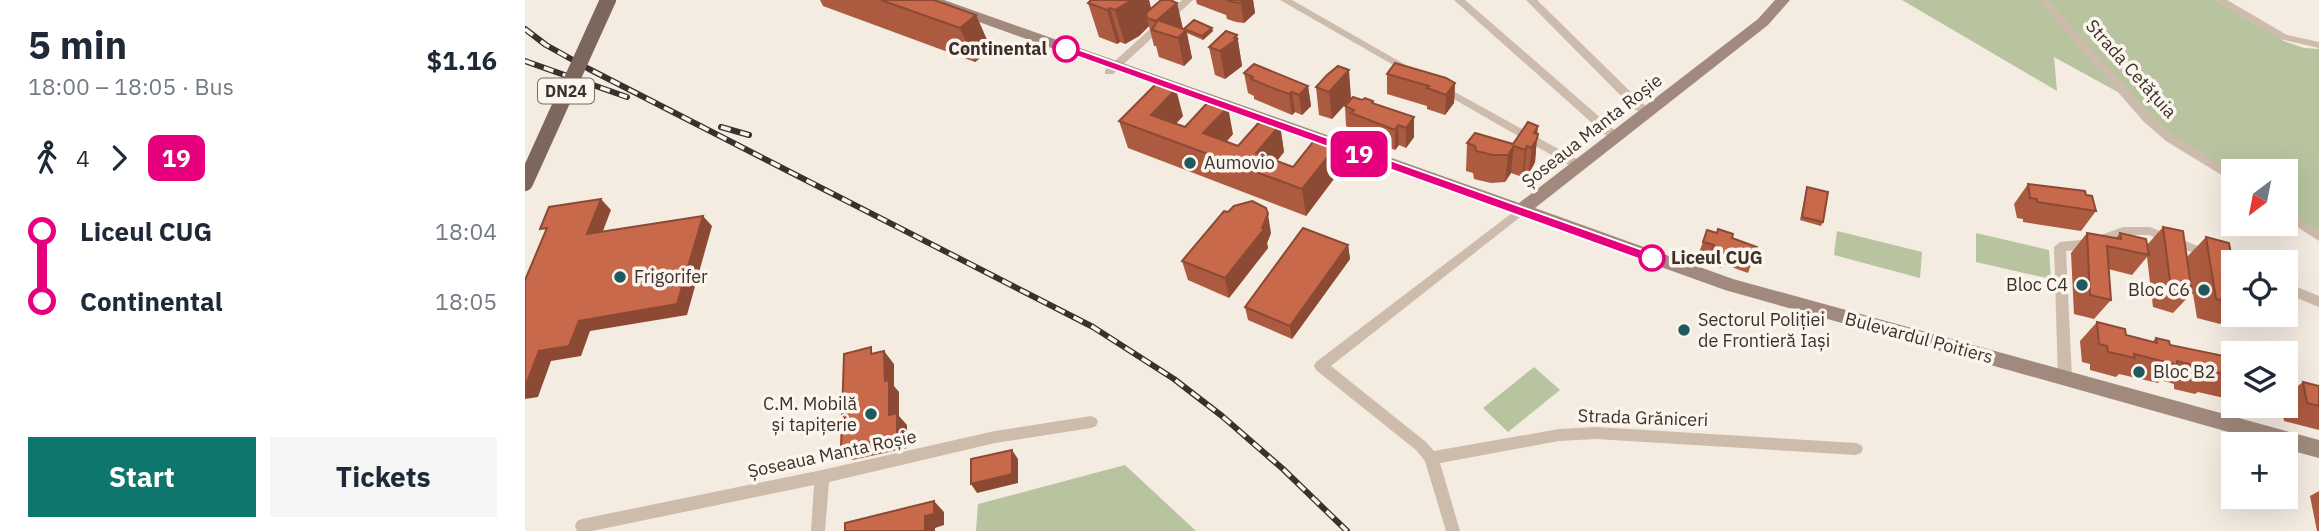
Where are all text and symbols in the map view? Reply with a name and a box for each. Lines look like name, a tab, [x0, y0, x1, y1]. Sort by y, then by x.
street label: Strada Cetățuia	[2081, 15, 2182, 123]
text: 5 min	[28, 20, 127, 69]
marker: Continental	[1053, 36, 1079, 62]
place label: Continental	[948, 37, 1048, 60]
text: $1.16	[427, 43, 497, 77]
street label: Șoseaua Manta Roșie	[1517, 69, 1667, 193]
text: 18:00 – 18:05 · Bus	[28, 71, 234, 101]
road number: DN24	[538, 78, 594, 104]
line badge: 19	[1327, 131, 1391, 177]
text: 19	[1345, 138, 1373, 170]
icon: walk	[28, 139, 66, 177]
icon: forward	[100, 139, 138, 177]
text: 19	[162, 142, 191, 174]
text: 4	[76, 143, 90, 173]
place label: Aumovio	[1204, 151, 1275, 174]
marker: Aumovio	[1182, 155, 1198, 171]
north arrow	[2221, 159, 2298, 236]
map controls	[2221, 159, 2298, 509]
text: Liceul CUG	[80, 214, 212, 248]
text: 18:04	[435, 216, 497, 246]
marker: Liceul CUG	[1639, 245, 1665, 271]
place label: Liceul CUG	[1671, 246, 1763, 269]
button: locate	[2221, 250, 2298, 327]
place label: Frigorifer	[634, 265, 708, 288]
marker: Frigorifer	[612, 269, 628, 285]
place label: Bloc C4	[2006, 273, 2068, 296]
marker: Bloc C4	[2074, 277, 2090, 293]
place label: Bloc C6	[2128, 278, 2190, 301]
marker: Bloc C6	[2196, 282, 2212, 298]
text: Continental	[80, 284, 223, 318]
text: 18:05	[435, 286, 497, 316]
street label: Bulevardul Poitiers	[1843, 307, 1996, 368]
place label: Sectorul Poliției de Frontieră Iași	[1698, 308, 1830, 352]
marker: Sectorul Poliției de Frontieră Iași	[1676, 322, 1692, 338]
button: layers	[2221, 341, 2298, 418]
place label: Bloc B2	[2153, 360, 2216, 383]
marker: Bloc B2	[2131, 364, 2147, 380]
place label: C.M. Mobilă și tapițerie	[763, 392, 857, 436]
street label: Strada Grăniceri	[1577, 404, 1709, 431]
marker: C.M. Mobilă și tapițerie	[863, 406, 879, 422]
street label: Șoseaua Manta Roșie	[745, 424, 919, 483]
button: +	[2221, 432, 2298, 509]
button: Start	[28, 437, 256, 517]
button: Tickets	[270, 437, 497, 517]

